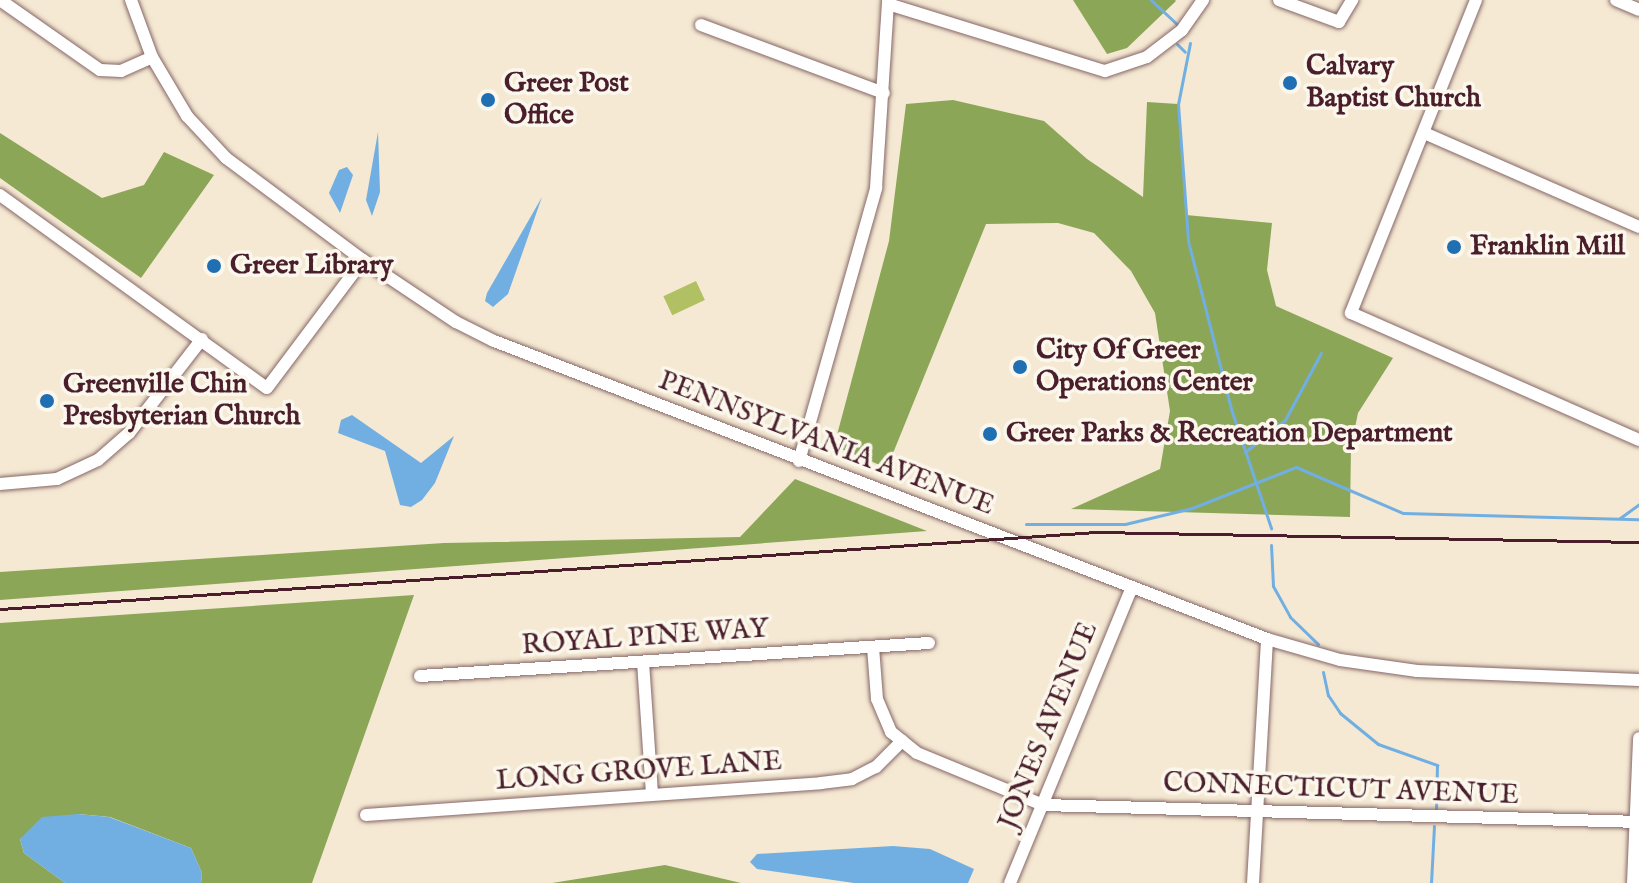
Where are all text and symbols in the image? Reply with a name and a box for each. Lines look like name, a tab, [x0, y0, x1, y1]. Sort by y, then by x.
place label: Calvary Baptist Church	[1306, 50, 1481, 116]
place label: Greer Post Office	[504, 67, 629, 133]
marker: Calvary Baptist Church	[1281, 74, 1299, 92]
marker: Greer Post Office	[479, 91, 497, 109]
place label: Franklin Mill	[1470, 230, 1625, 264]
marker: Franklin Mill	[1445, 238, 1463, 256]
place label: Greer Library	[230, 249, 393, 283]
marker: Greer Library	[205, 257, 223, 275]
place label: City Of Greer Operations Center	[1036, 334, 1253, 400]
marker: City Of Greer Operations Center	[1011, 358, 1029, 376]
street label: PENNSYLVANIA AVENUE	[653, 364, 999, 524]
place label: Greenville Chin Presbyterian Church	[63, 368, 300, 434]
marker: Greenville Chin Presbyterian Church	[38, 392, 56, 410]
place label: Greer Parks & Recreation Department	[1006, 417, 1453, 451]
marker: Greer Parks & Recreation Department	[981, 425, 999, 443]
street label: ROYAL PINE WAY	[520, 613, 770, 663]
street label: JONES AVENUE	[992, 617, 1106, 835]
street label: LONG GROVE LANE	[495, 745, 783, 799]
street label: CONNECTICUT AVENUE	[1162, 767, 1520, 813]

